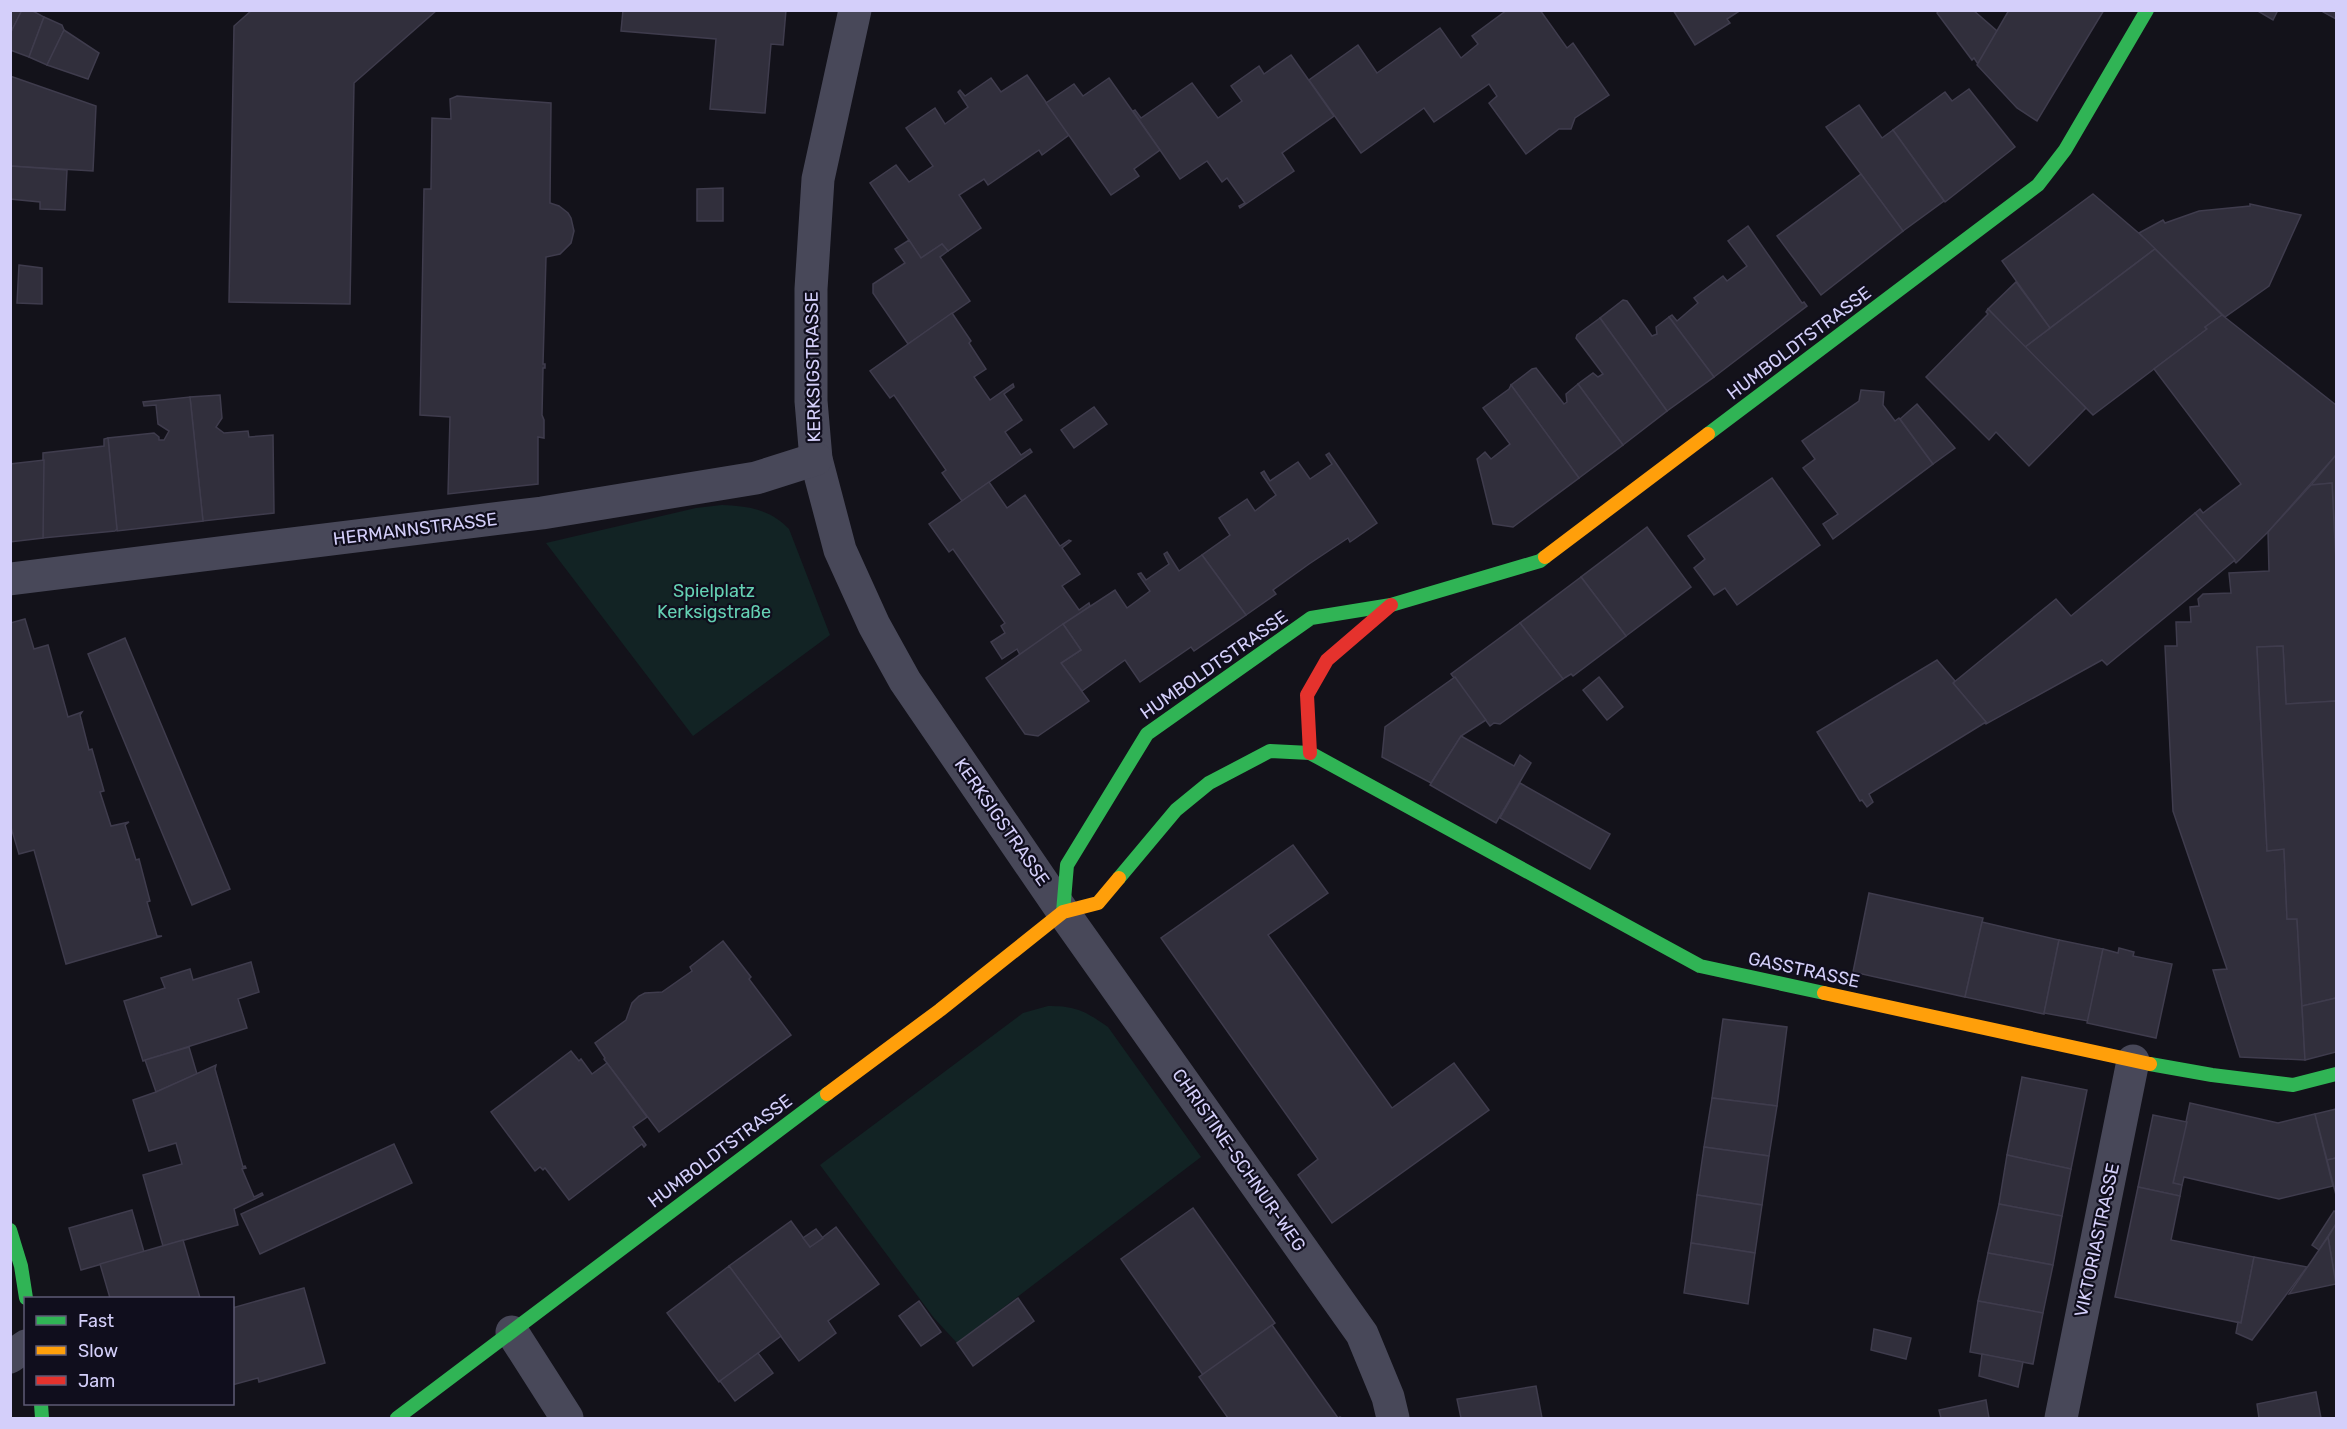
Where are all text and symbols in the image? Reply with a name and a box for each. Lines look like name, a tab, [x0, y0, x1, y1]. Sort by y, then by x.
street label: HUMBOLDTSTRASSE	[1722, 282, 1876, 404]
street label: KERKSIGSTRASSE	[801, 291, 825, 443]
street label: HERMANNSTRASSE	[332, 508, 498, 550]
park label: Spielplatz Kerksigstraße	[657, 580, 771, 623]
street label: HUMBOLDTSTRASSE	[1136, 606, 1292, 724]
street label: KERKSIGSTRASSE	[950, 754, 1054, 890]
street label: GASSTRASSE	[1746, 947, 1862, 993]
street label: CHRISTINE-SCHNUR-WEG	[1167, 1064, 1311, 1256]
street label: HUMBOLDTSTRASSE	[643, 1090, 797, 1212]
street label: VIKTORIASTRASSE	[2070, 1161, 2124, 1319]
legend	[24, 1297, 234, 1405]
text: Fast	[78, 1310, 114, 1332]
text: Slow	[78, 1340, 118, 1362]
text: Jam	[78, 1370, 115, 1392]

